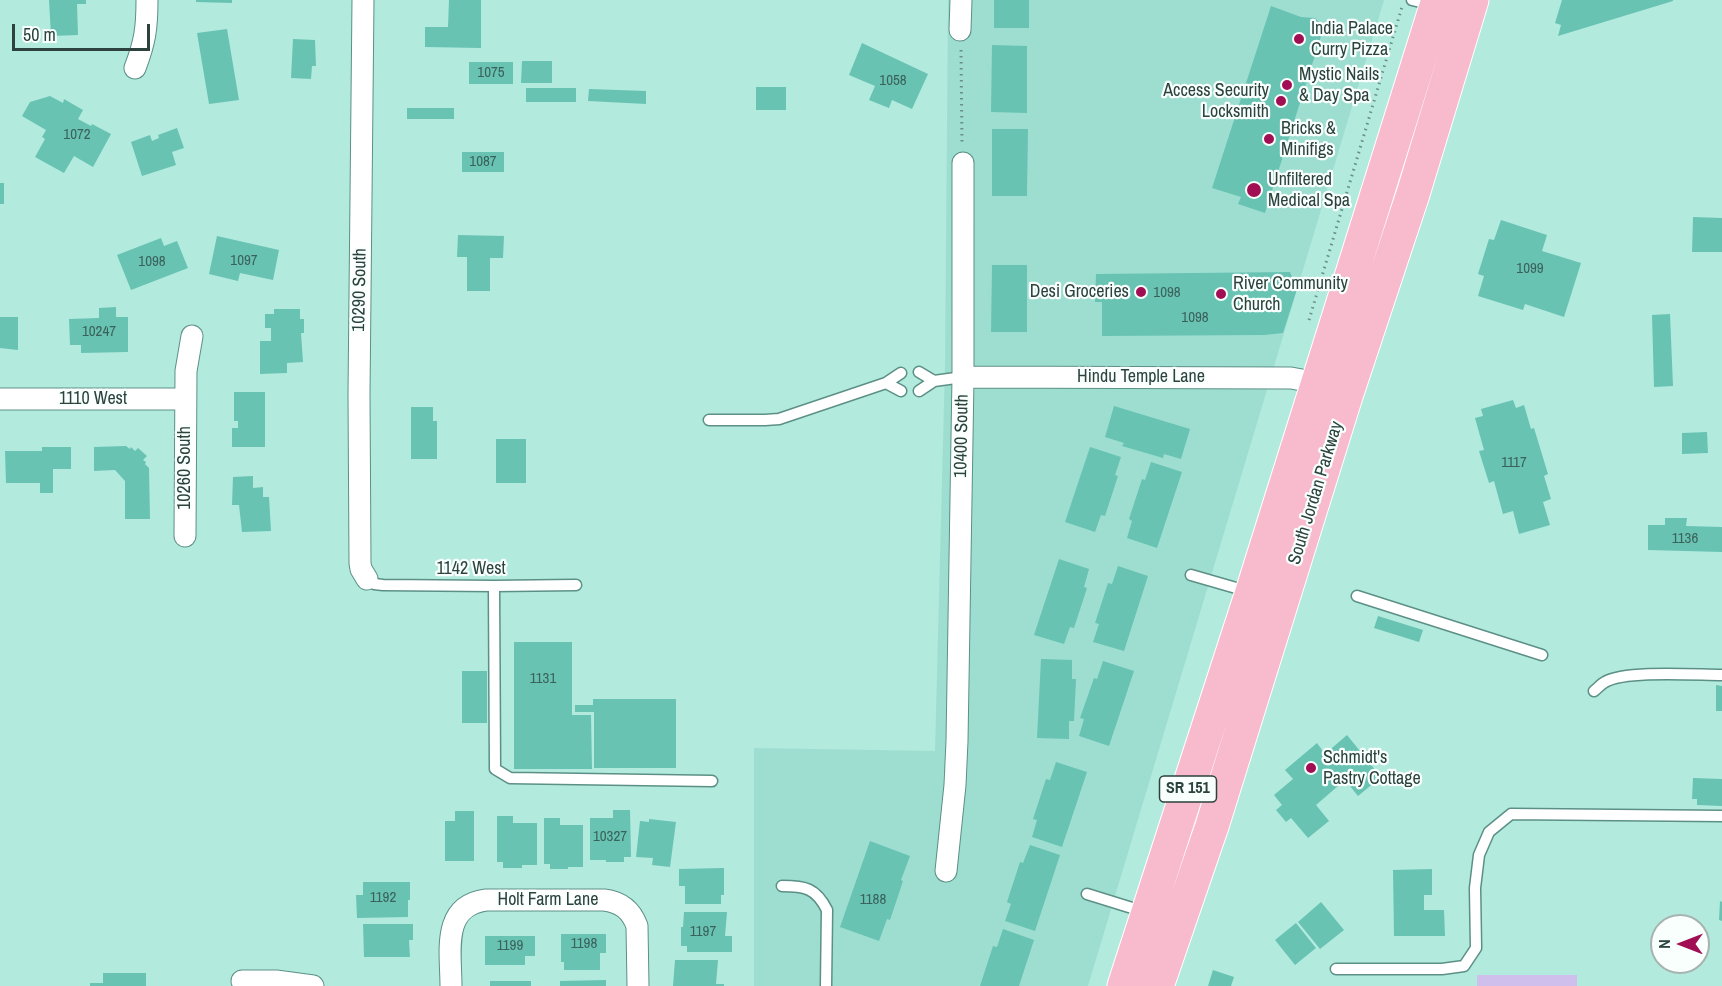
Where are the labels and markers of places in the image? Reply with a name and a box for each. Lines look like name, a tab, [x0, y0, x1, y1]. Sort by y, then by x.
place label: India Palace Curry Pizza	[1311, 18, 1393, 60]
marker: India Palace Curry Pizza	[1292, 32, 1306, 46]
place label: Mystic Nails & Day Spa	[1299, 64, 1379, 106]
marker: Mystic Nails & Day Spa	[1280, 78, 1294, 92]
place label: Access Security Locksmith	[1163, 80, 1269, 122]
marker: Access Security Locksmith	[1274, 94, 1288, 108]
place label: Bricks & Minifigs	[1281, 118, 1336, 160]
marker: Bricks & Minifigs	[1262, 132, 1276, 146]
place label: Unfiltered Medical Spa	[1268, 169, 1350, 212]
marker: Unfiltered Medical Spa	[1245, 181, 1263, 199]
place label: River Community Church	[1233, 273, 1348, 316]
place label: Desi Groceries	[1030, 281, 1129, 303]
marker: Desi Groceries	[1134, 285, 1148, 299]
marker: River Community Church	[1214, 287, 1228, 301]
place label: Schmidt's Pastry Cottage	[1323, 747, 1421, 789]
marker: Schmidt's Pastry Cottage	[1304, 761, 1318, 775]

